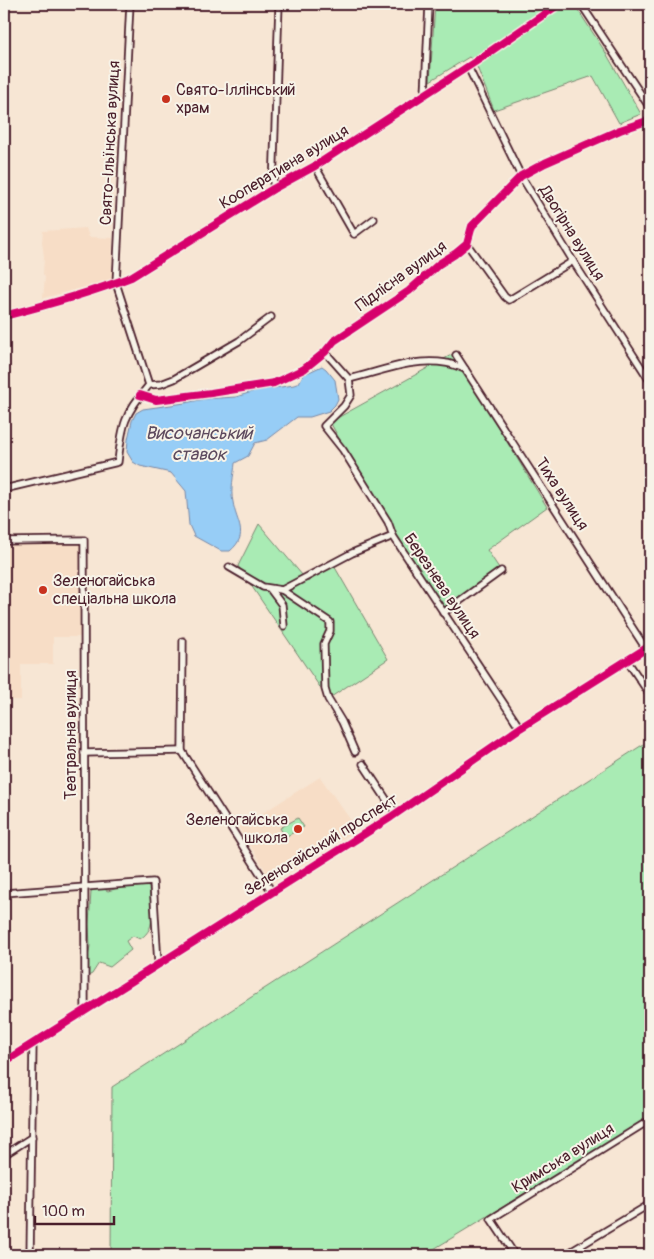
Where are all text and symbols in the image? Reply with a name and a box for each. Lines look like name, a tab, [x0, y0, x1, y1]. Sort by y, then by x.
street label: Свято-Ільїнська вулиця	[96, 60, 124, 226]
place label: Свято-Іллінський храм	[176, 80, 295, 118]
marker: Свято-Іллінський храм	[160, 93, 172, 105]
street label: Кооперативна вулиця	[216, 121, 352, 213]
street label: Двогірна вулиця	[534, 181, 609, 284]
street label: Підлісна вулиця	[351, 236, 451, 316]
water label: Височанський ставок	[146, 422, 254, 466]
street label: Тиха вулиця	[531, 454, 593, 534]
street label: Березнева вулиця	[399, 529, 485, 643]
place label: Зеленогайська спеціальна школа	[53, 571, 176, 609]
marker: Зеленогайська спеціальна школа	[37, 584, 49, 596]
street label: Театральна вулиця	[61, 670, 81, 800]
street label: Зеленогайський проспект	[240, 789, 402, 901]
place label: Зеленогайська школа	[186, 810, 288, 848]
marker: Зеленогайська школа	[292, 823, 304, 835]
street label: Кримська вулиця	[508, 1119, 618, 1197]
scale bar	[35, 1194, 114, 1226]
text: 100 m	[42, 1202, 85, 1221]

